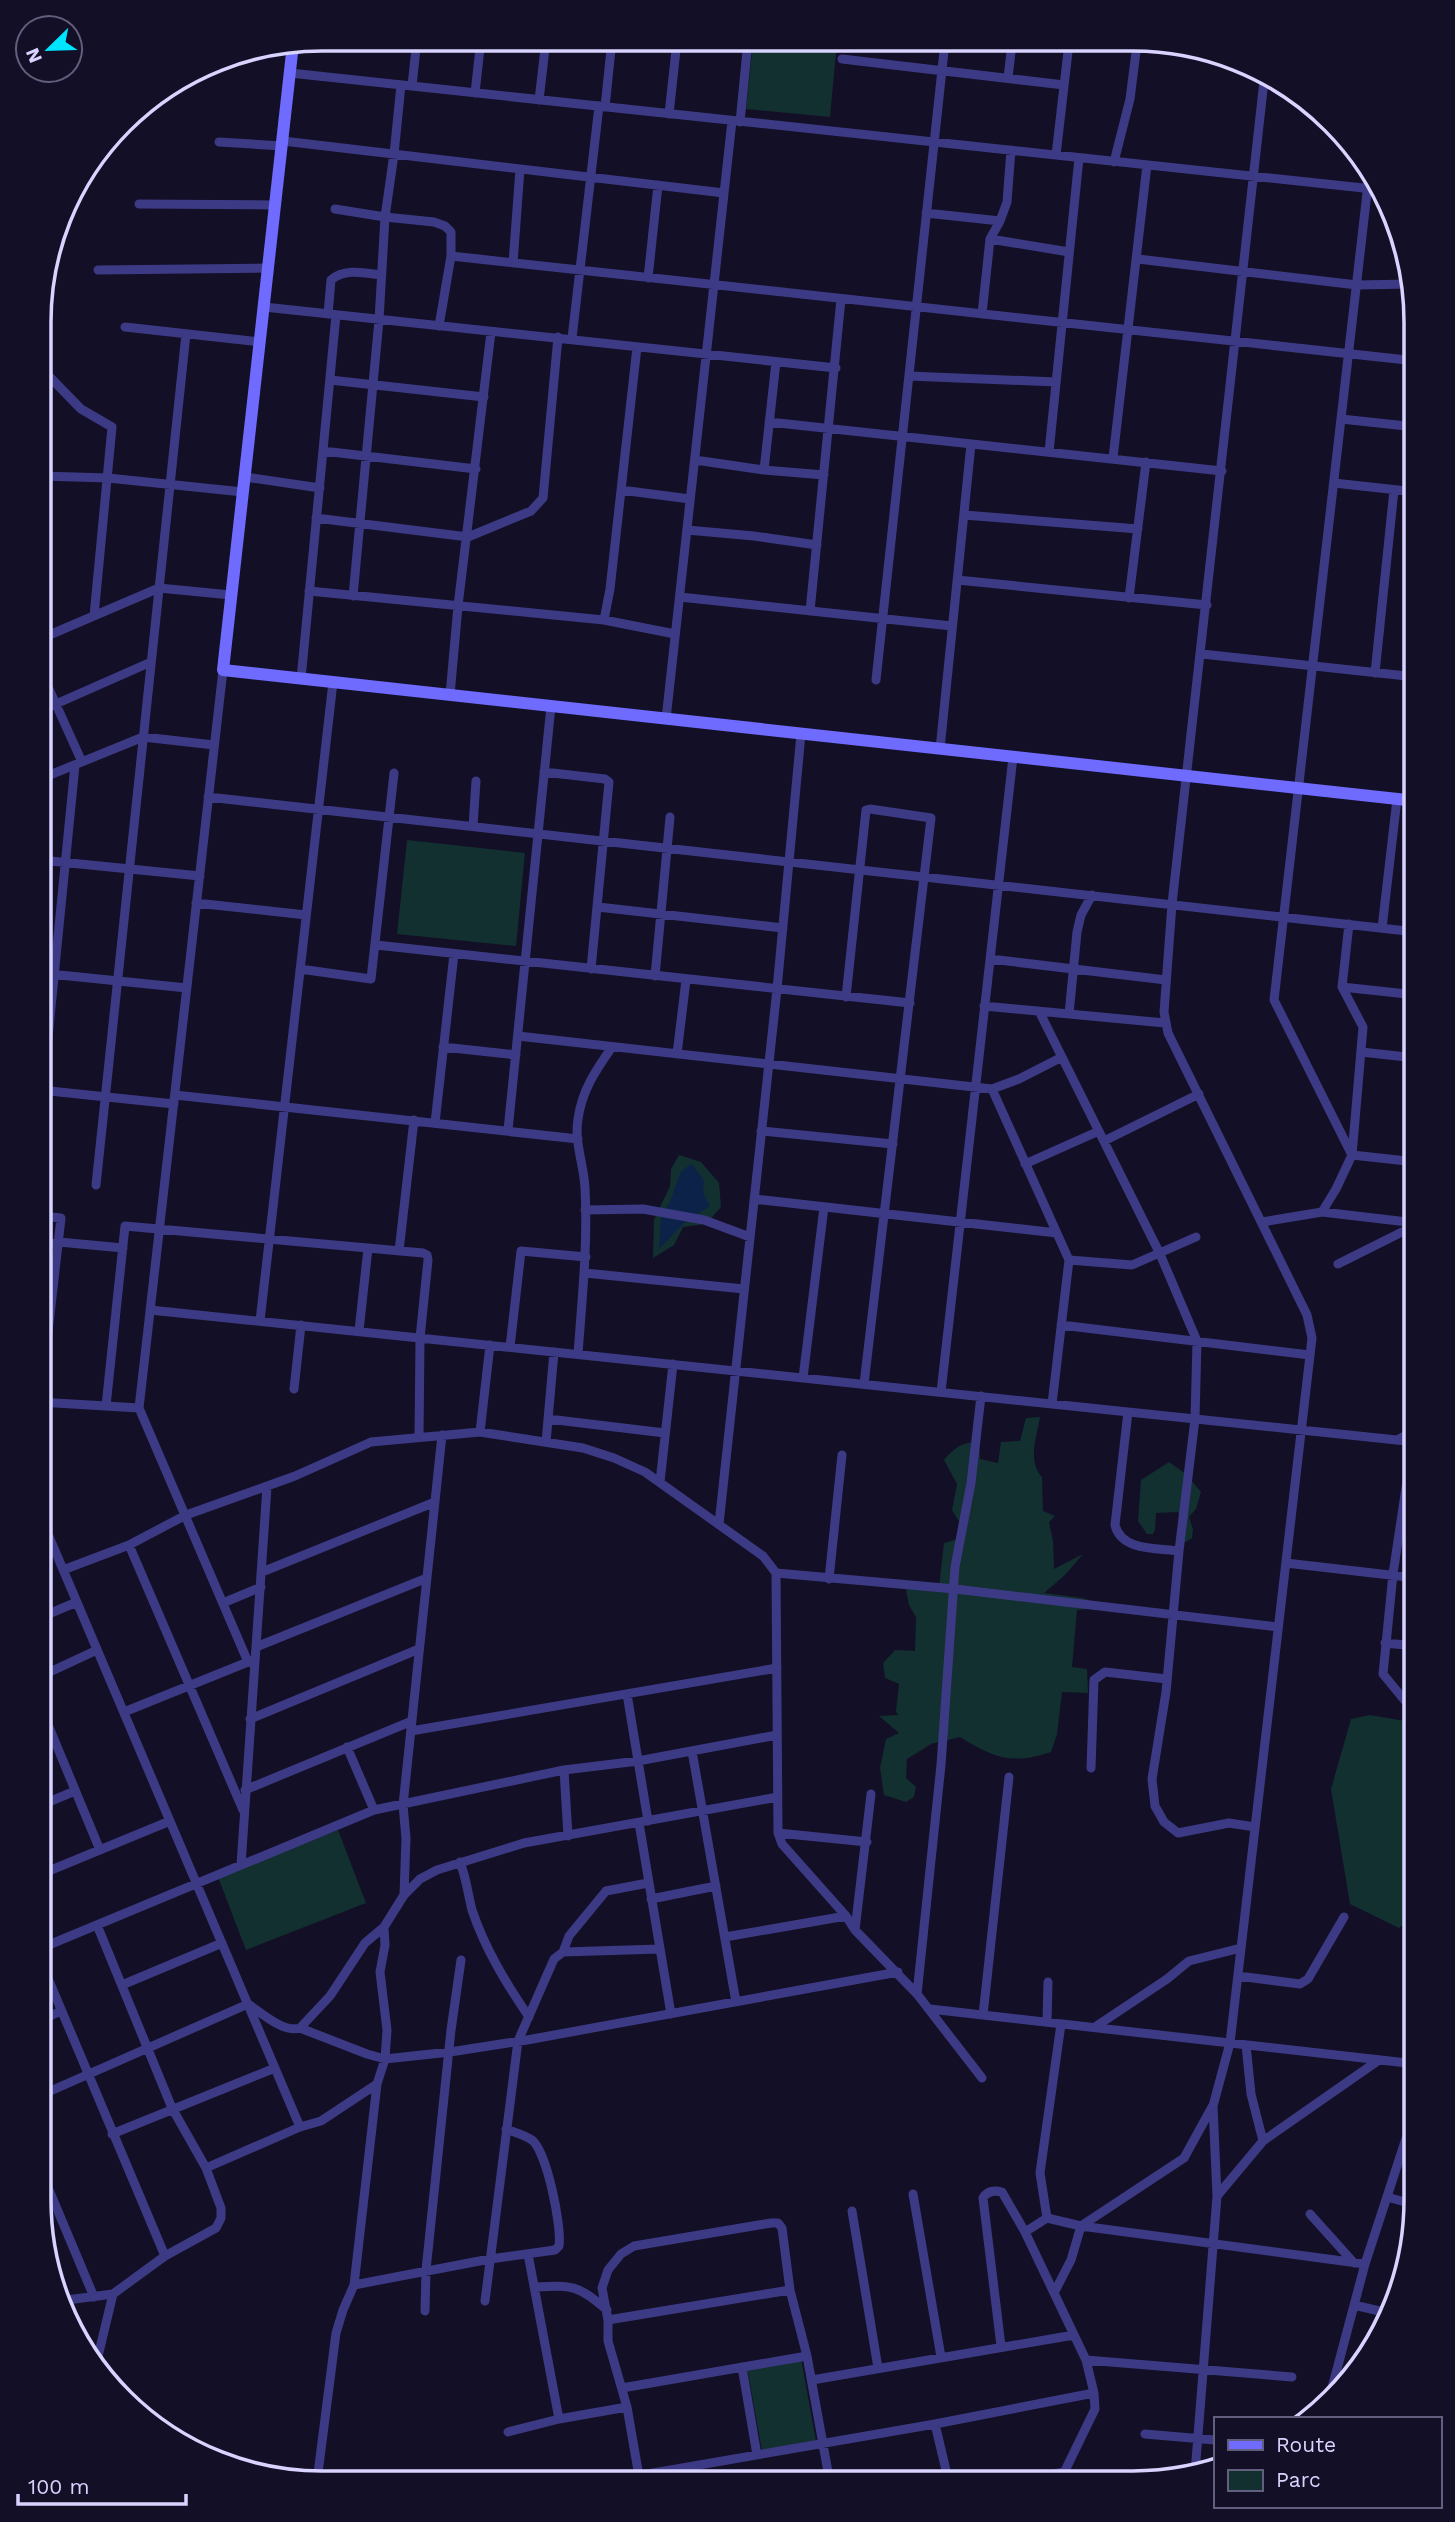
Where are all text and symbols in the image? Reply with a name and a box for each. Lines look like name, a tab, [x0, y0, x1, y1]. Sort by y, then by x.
north arrow	[14, 14, 84, 84]
text: N	[20, 44, 47, 66]
legend	[1214, 2417, 1441, 2508]
text: Route	[1276, 2432, 1336, 2457]
scale bar	[18, 2462, 186, 2506]
text: Parc	[1276, 2467, 1321, 2492]
text: 100 m	[28, 2474, 90, 2499]

